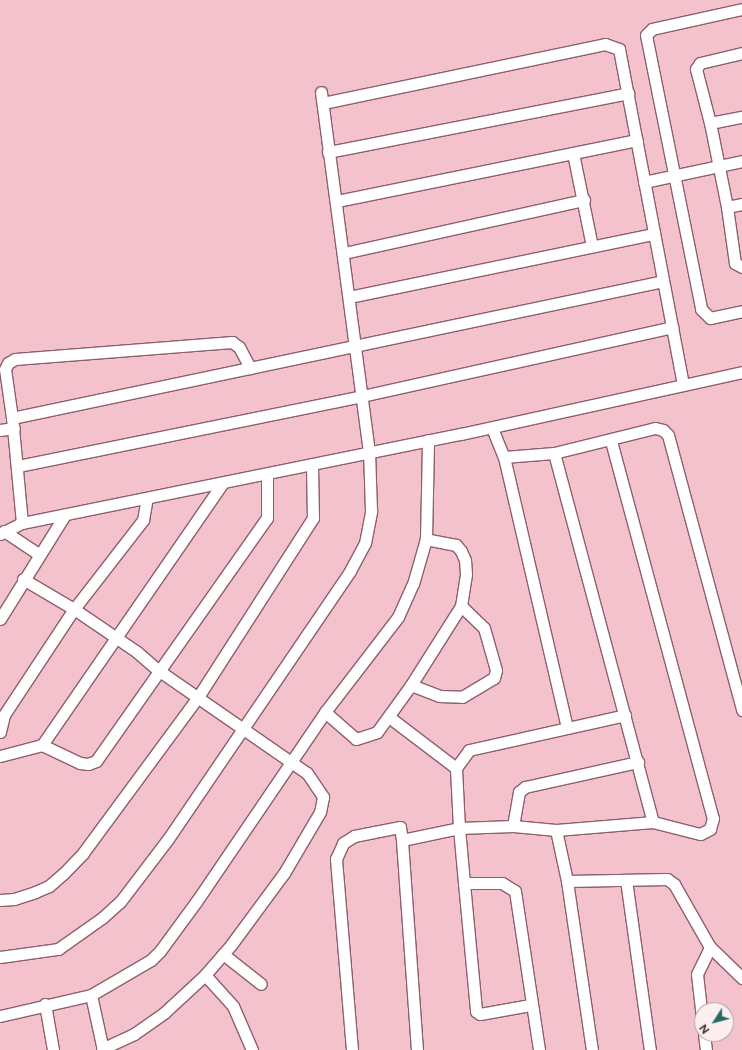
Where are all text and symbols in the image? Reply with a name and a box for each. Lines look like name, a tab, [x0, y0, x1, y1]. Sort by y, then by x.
north arrow	[694, 1002, 734, 1042]
text: N	[697, 1022, 712, 1036]

